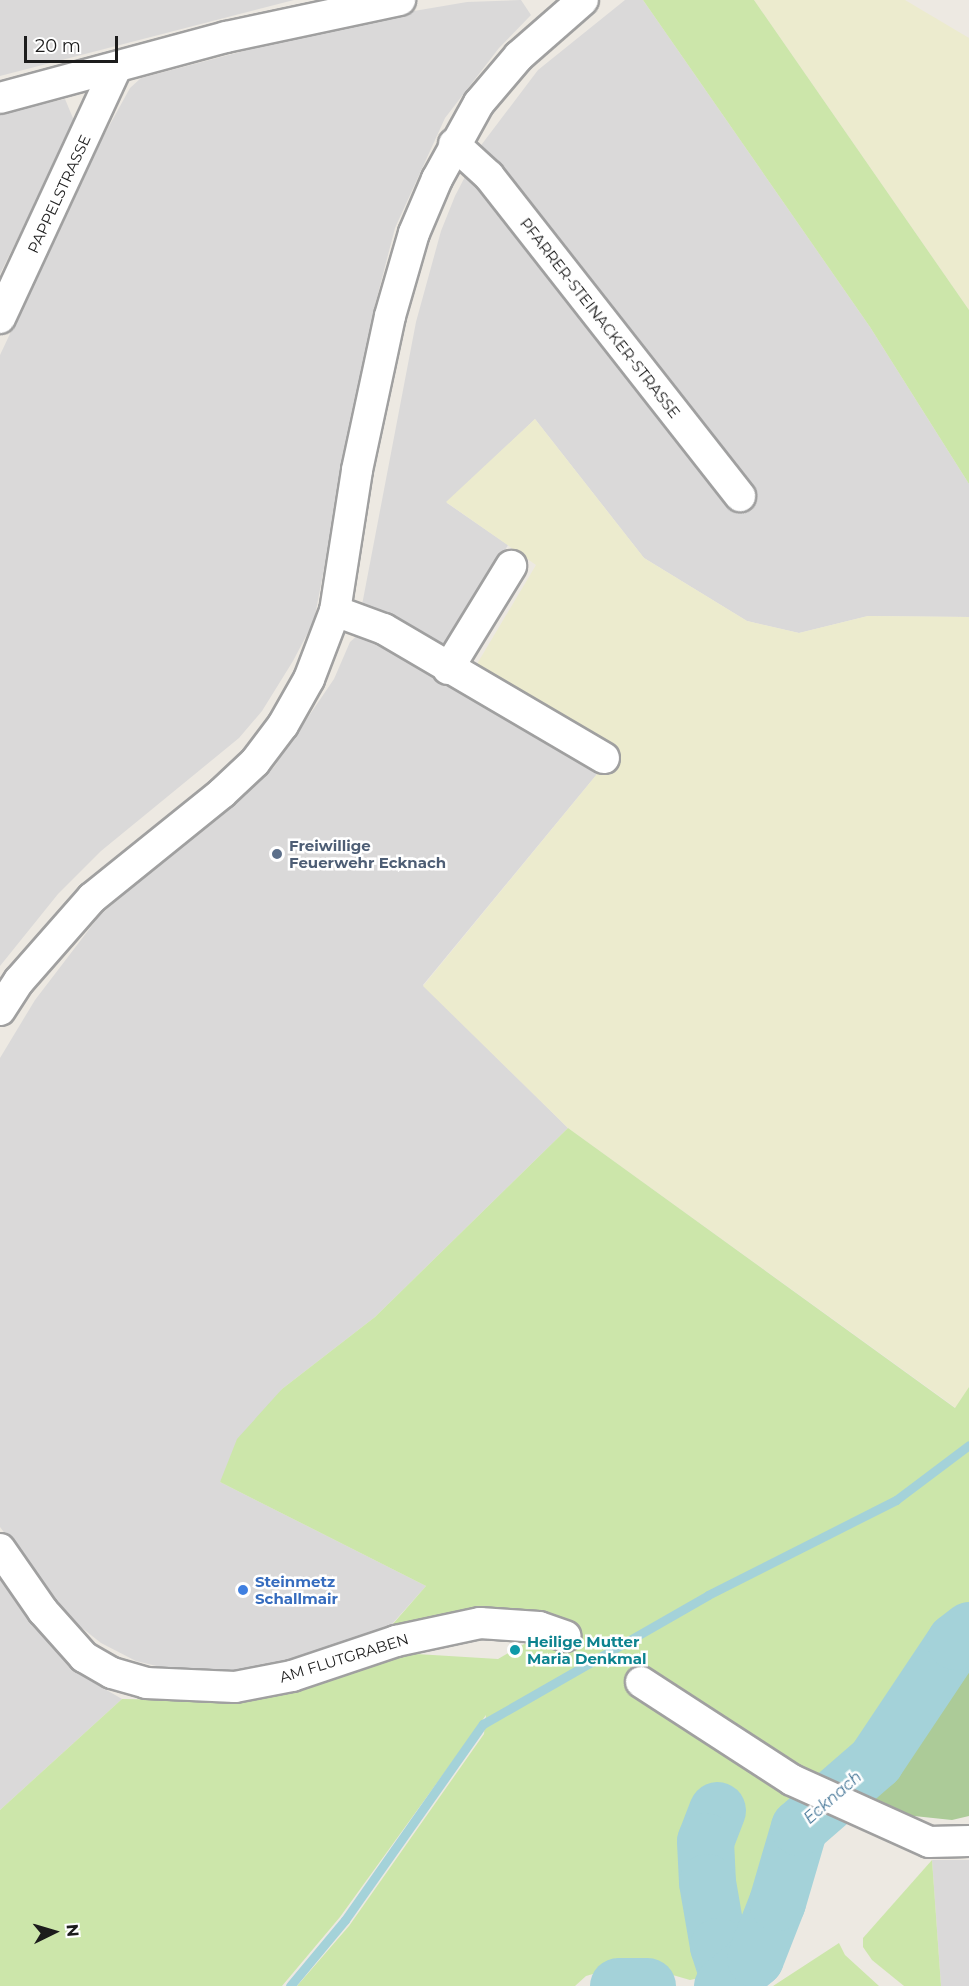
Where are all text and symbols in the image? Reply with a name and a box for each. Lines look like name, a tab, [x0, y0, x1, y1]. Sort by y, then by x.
scale bar	[27, 24, 122, 62]
text: 20 m	[35, 35, 81, 57]
street label: PAPPELSTRASSE	[24, 132, 94, 256]
street label: PFARRER-STEINACKER-STRASSE	[516, 214, 684, 422]
place label: Freiwillige Feuerwehr Ecknach	[289, 836, 446, 871]
marker: Freiwillige Feuerwehr Ecknach	[270, 847, 284, 861]
place label: Steinmetz Schallmair	[255, 1572, 338, 1607]
marker: Steinmetz Schallmair	[236, 1583, 250, 1597]
street label: AM FLUTGRABEN	[277, 1630, 411, 1686]
place label: Heilige Mutter Maria Denkmal	[527, 1632, 647, 1667]
marker: Heilige Mutter Maria Denkmal	[508, 1643, 522, 1657]
water label: Ecknach	[800, 1768, 866, 1828]
north arrow	[24, 1902, 84, 1962]
text: N	[62, 1923, 82, 1938]

